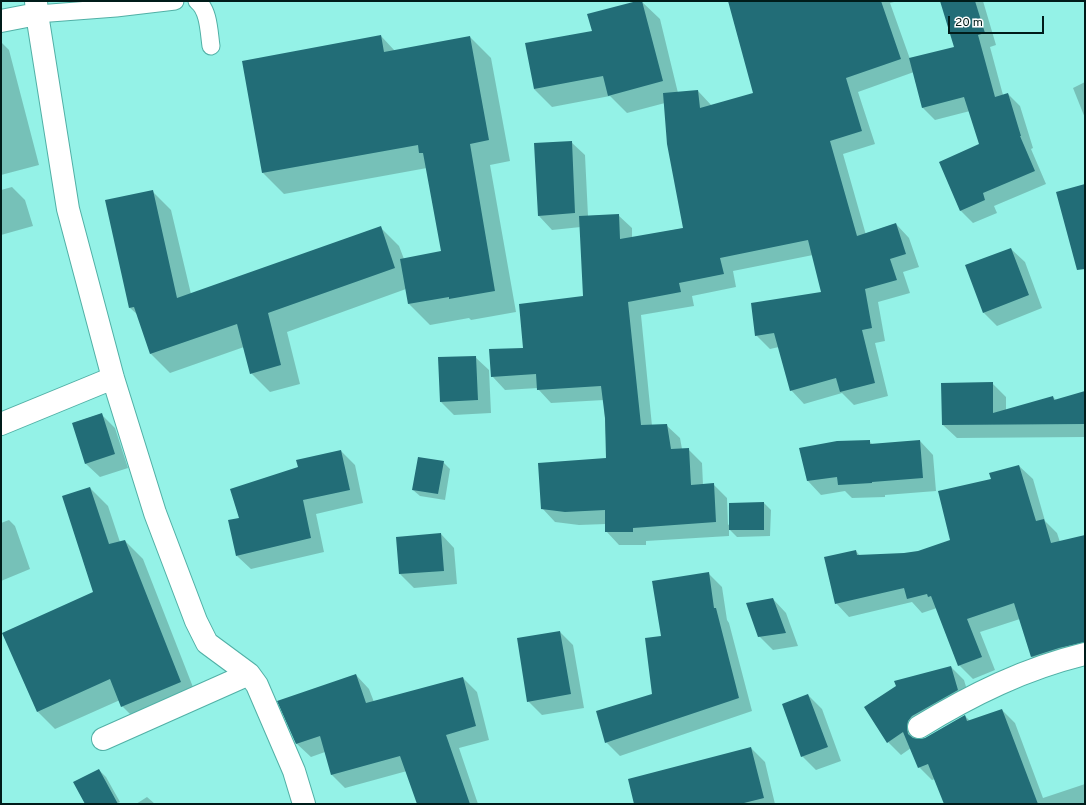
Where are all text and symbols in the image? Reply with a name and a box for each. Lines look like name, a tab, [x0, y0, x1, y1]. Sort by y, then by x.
scale bar	[950, 8, 1046, 34]
text: 20 m	[955, 15, 983, 31]

